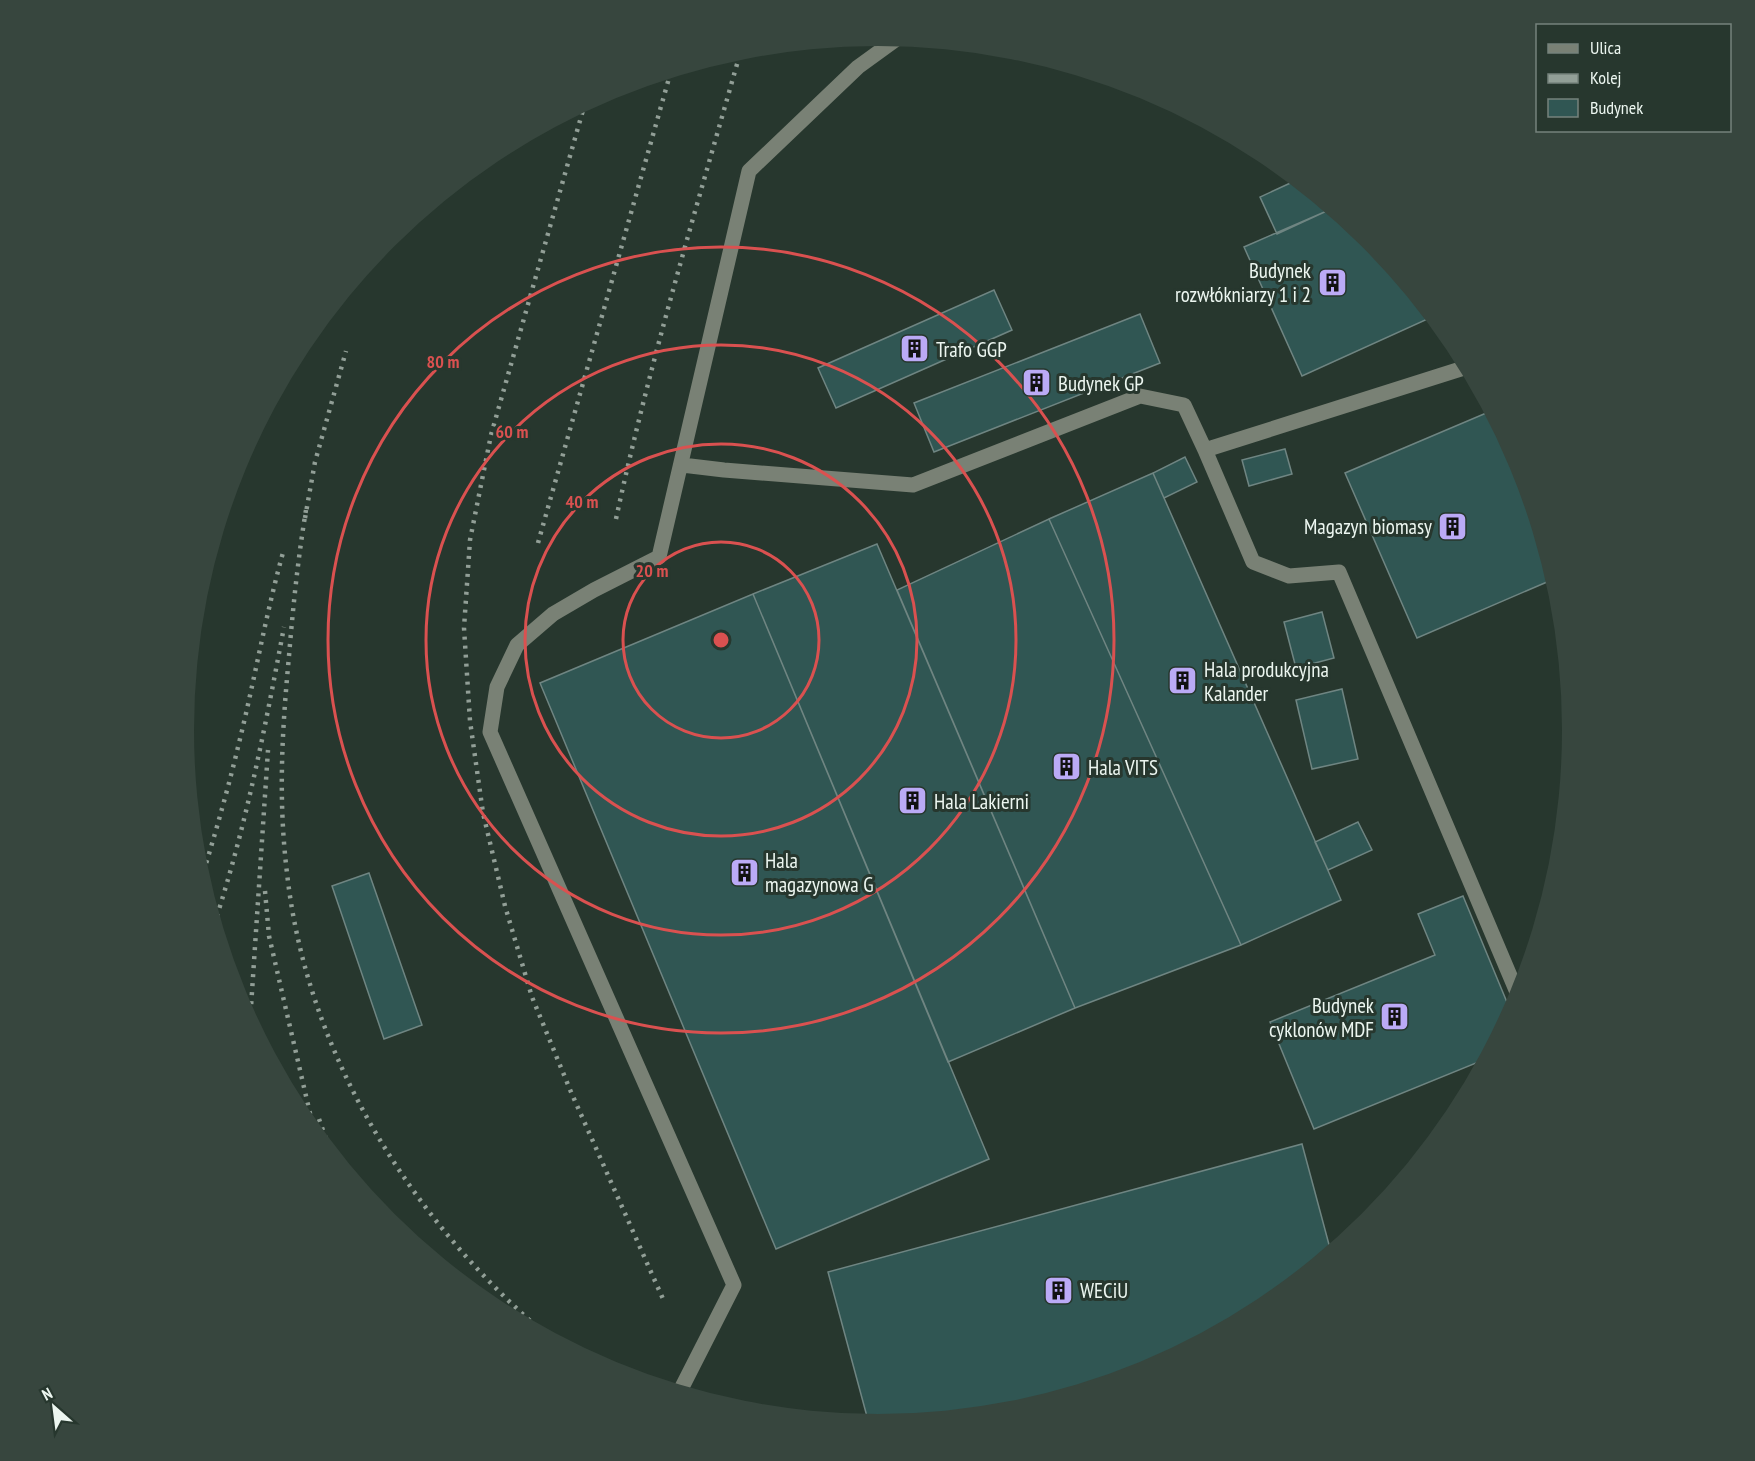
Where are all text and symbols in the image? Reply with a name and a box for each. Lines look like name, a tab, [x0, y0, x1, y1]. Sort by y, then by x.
legend	[1536, 24, 1731, 132]
text: Ulica	[1590, 36, 1621, 59]
text: Kolej	[1590, 66, 1621, 89]
text: Budynek	[1590, 96, 1643, 119]
place label: Budynek rozwłókniarzy 1 i 2	[1175, 257, 1311, 308]
building icon: Budynek rozwłókniarzy 1 i 2	[1316, 266, 1348, 298]
building icon: Trafo GGP	[899, 333, 931, 365]
place label: Trafo GGP	[936, 336, 1007, 363]
text: 80 m	[427, 350, 459, 373]
building icon: Budynek GP	[1021, 367, 1053, 399]
place label: Budynek GP	[1058, 370, 1144, 397]
text: 60 m	[496, 420, 528, 443]
text: 40 m	[566, 490, 598, 513]
building icon: Magazyn biomasy	[1437, 510, 1469, 542]
place label: Magazyn biomasy	[1304, 513, 1432, 540]
text: 20 m	[636, 559, 668, 582]
centre of rings	[711, 630, 731, 650]
place label: Hala produkcyjna Kalander	[1204, 656, 1329, 707]
building icon: Hala produkcyjna Kalander	[1167, 665, 1199, 697]
building icon: Hala VITS	[1051, 751, 1083, 783]
place label: Hala VITS	[1088, 754, 1158, 781]
building icon: Hala Lakierni	[897, 785, 929, 817]
place label: Hala Lakierni	[934, 788, 1029, 815]
place label: Hala magazynowa G	[765, 847, 874, 898]
building icon: Hala magazynowa G	[728, 856, 760, 888]
place label: Budynek cyklonów MDF	[1269, 992, 1374, 1043]
building icon: Budynek cyklonów MDF	[1379, 1001, 1411, 1033]
building icon: WECiU	[1043, 1274, 1075, 1306]
place label: WECiU	[1080, 1277, 1128, 1304]
north arrow	[24, 1377, 84, 1437]
text: N	[38, 1383, 55, 1405]

